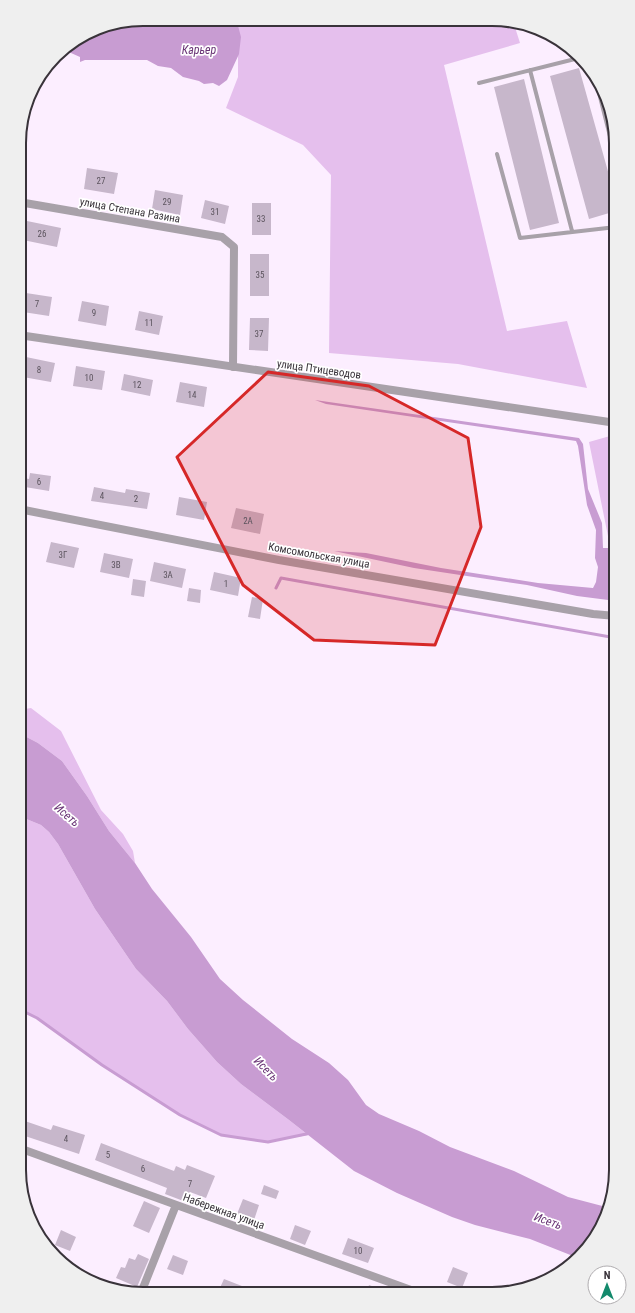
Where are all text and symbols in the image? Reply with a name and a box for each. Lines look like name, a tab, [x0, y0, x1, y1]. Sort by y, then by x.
water label: Карьер	[182, 43, 217, 57]
house number: 27	[97, 176, 106, 186]
street label: улица Степана Разина	[79, 195, 181, 226]
house number: 29	[163, 197, 171, 207]
house number: 31	[211, 207, 219, 217]
house number: 33	[257, 214, 265, 224]
house number: 26	[38, 229, 46, 239]
house number: 35	[256, 270, 265, 280]
house number: 7	[35, 299, 40, 309]
house number: 9	[92, 308, 96, 318]
house number: 11	[145, 318, 153, 328]
house number: 37	[255, 329, 264, 339]
street label: улица Птицеводов	[276, 357, 362, 382]
house number: 8	[37, 365, 41, 375]
house number: 10	[85, 373, 93, 383]
house number: 12	[133, 380, 142, 390]
house number: 14	[188, 390, 197, 400]
house number: 6	[37, 477, 41, 487]
house number: 4	[100, 491, 105, 501]
house number: 2	[134, 494, 139, 504]
house number: 2А	[243, 516, 253, 526]
street label: Комсомольская улица	[267, 540, 371, 571]
house number: 3Г	[59, 550, 68, 560]
house number: 3В	[111, 560, 121, 570]
house number: 3А	[163, 570, 173, 580]
house number: 1	[224, 579, 228, 589]
water label: Исеть	[52, 800, 82, 830]
water label: Исеть	[251, 1054, 281, 1084]
house number: 4	[64, 1134, 69, 1144]
house number: 5	[106, 1150, 111, 1160]
house number: 6	[141, 1164, 145, 1174]
house number: 7	[188, 1179, 193, 1189]
street label: Набережная улица	[181, 1191, 266, 1232]
water label: Исеть	[532, 1210, 564, 1232]
house number: 10	[354, 1246, 362, 1256]
north arrow	[587, 1265, 627, 1305]
text: N	[604, 1269, 611, 1282]

